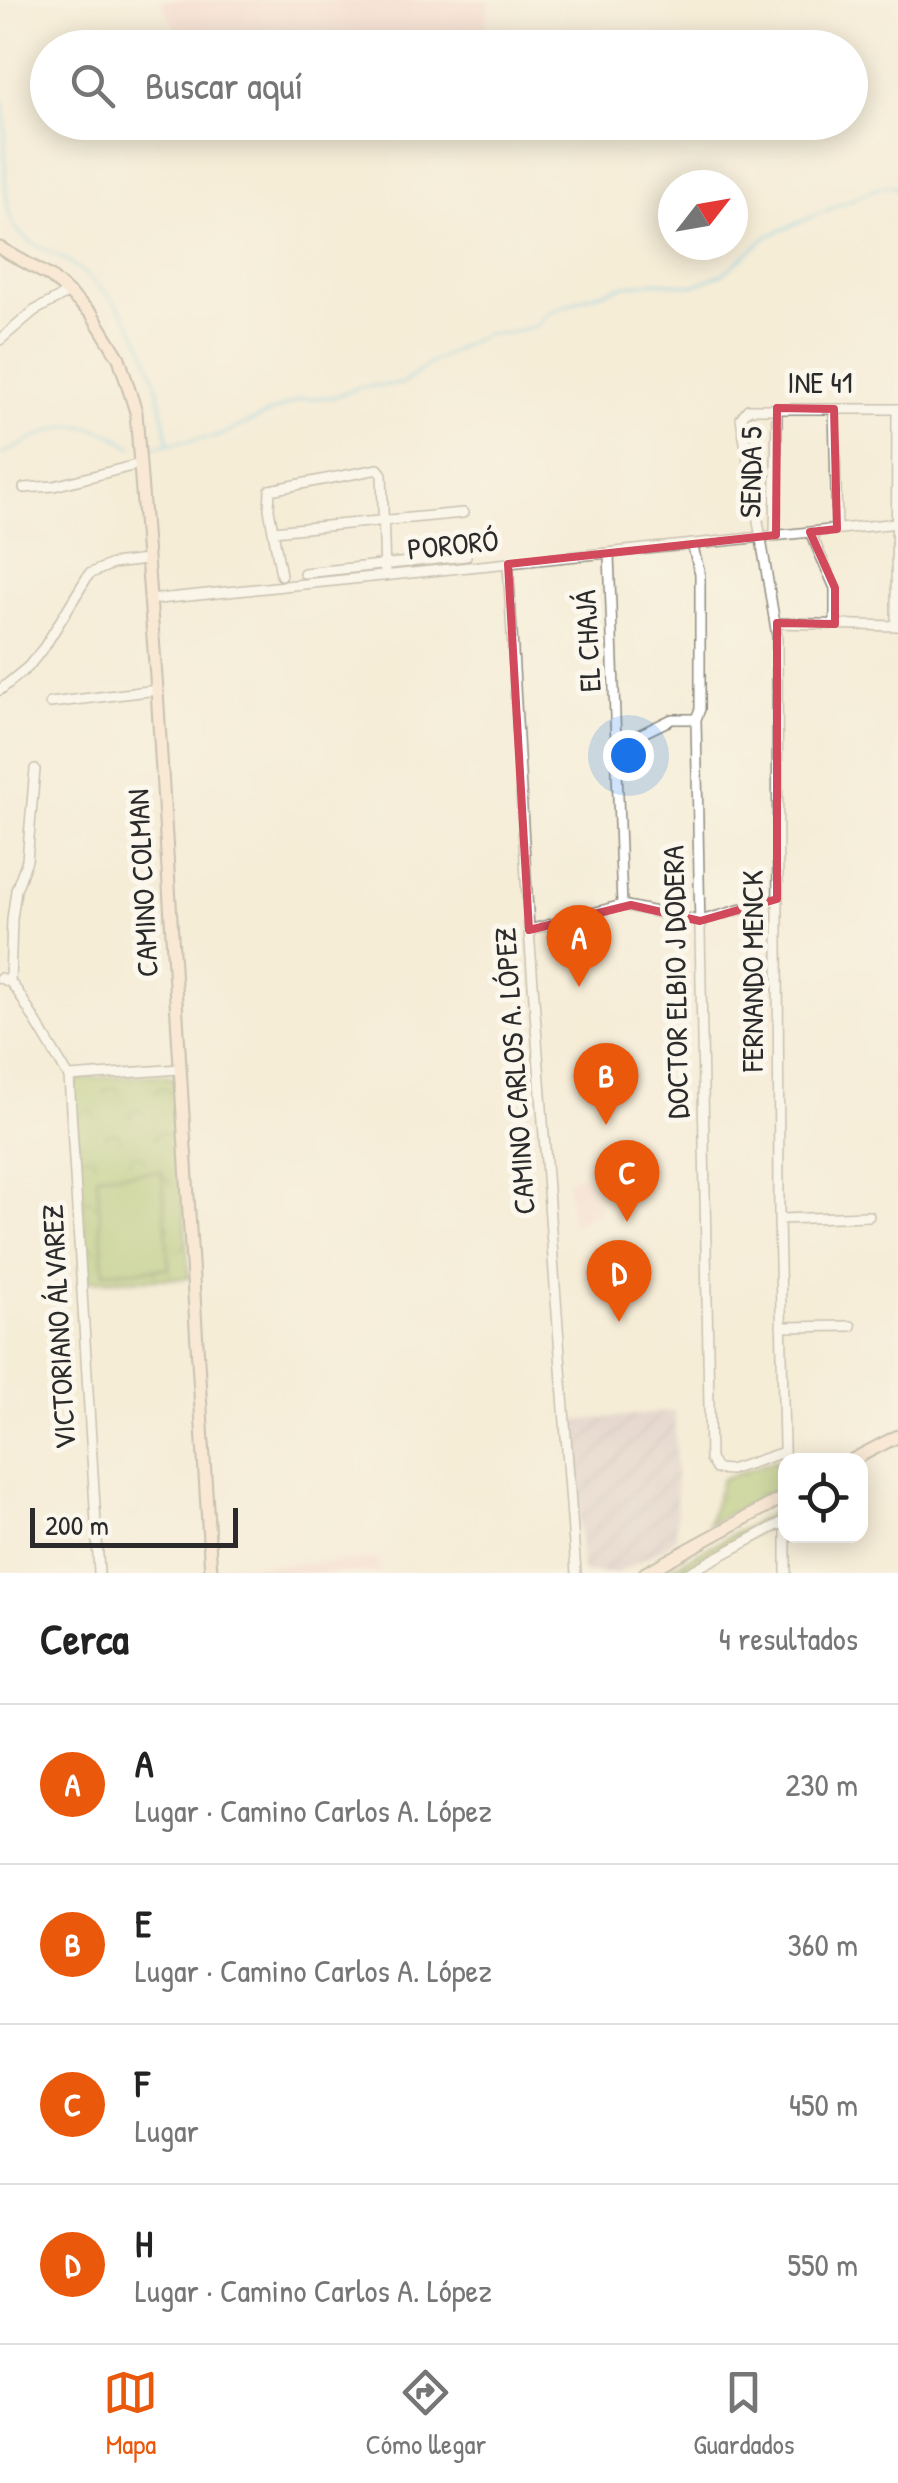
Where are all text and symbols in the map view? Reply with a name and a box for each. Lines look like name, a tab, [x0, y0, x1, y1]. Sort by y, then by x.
search box	[30, 30, 868, 140]
icon: search	[65, 58, 120, 113]
text: Buscar aquí	[145, 59, 303, 111]
north arrow	[658, 170, 748, 260]
street label: INE 41	[787, 362, 853, 402]
street label: SENDA 5	[729, 426, 771, 518]
street label: PORORÓ	[405, 519, 501, 569]
street label: EL CHAJÁ	[564, 589, 610, 693]
your location	[603, 730, 654, 781]
street label: CAMINO COLMAN	[117, 788, 167, 978]
street label: DOCTOR ELBIO J DODERA	[653, 845, 697, 1119]
street label: FERNANDO MENCK	[732, 870, 772, 1073]
pin: A	[546, 904, 612, 987]
street label: CAMINO CARLOS A. LÓPEZ	[484, 926, 544, 1216]
pin: B	[574, 1042, 638, 1125]
pin: C	[594, 1140, 660, 1222]
street label: VICTORIANO ÁLVAREZ	[32, 1204, 84, 1451]
pin: D	[586, 1240, 652, 1322]
map controls	[778, 1453, 868, 1543]
button: locate	[778, 1453, 868, 1543]
scale bar	[30, 1503, 238, 1548]
text: 200 m	[45, 1506, 109, 1544]
text: Cerca	[40, 1610, 129, 1667]
text: 4 resultados	[719, 1617, 858, 1660]
text: A	[135, 1737, 154, 1789]
text: A	[65, 1763, 80, 1806]
text: 230 m	[785, 1763, 858, 1806]
text: Lugar · Camino Carlos A. López	[135, 1789, 492, 1832]
text: E	[135, 1897, 152, 1949]
text: B	[64, 1923, 81, 1966]
text: 360 m	[787, 1923, 858, 1966]
text: Lugar · Camino Carlos A. López	[135, 1949, 492, 1992]
text: F	[135, 2057, 149, 2109]
text: C	[64, 2083, 81, 2126]
text: 450 m	[789, 2083, 858, 2126]
text: Lugar	[135, 2109, 199, 2152]
text: H	[135, 2217, 153, 2269]
text: D	[65, 2243, 80, 2286]
text: 550 m	[787, 2243, 858, 2286]
text: Lugar · Camino Carlos A. López	[135, 2269, 492, 2312]
tab: Mapa	[103, 2365, 158, 2463]
tab: Cómo llegar	[365, 2365, 486, 2463]
tab: Guardados	[693, 2365, 794, 2463]

